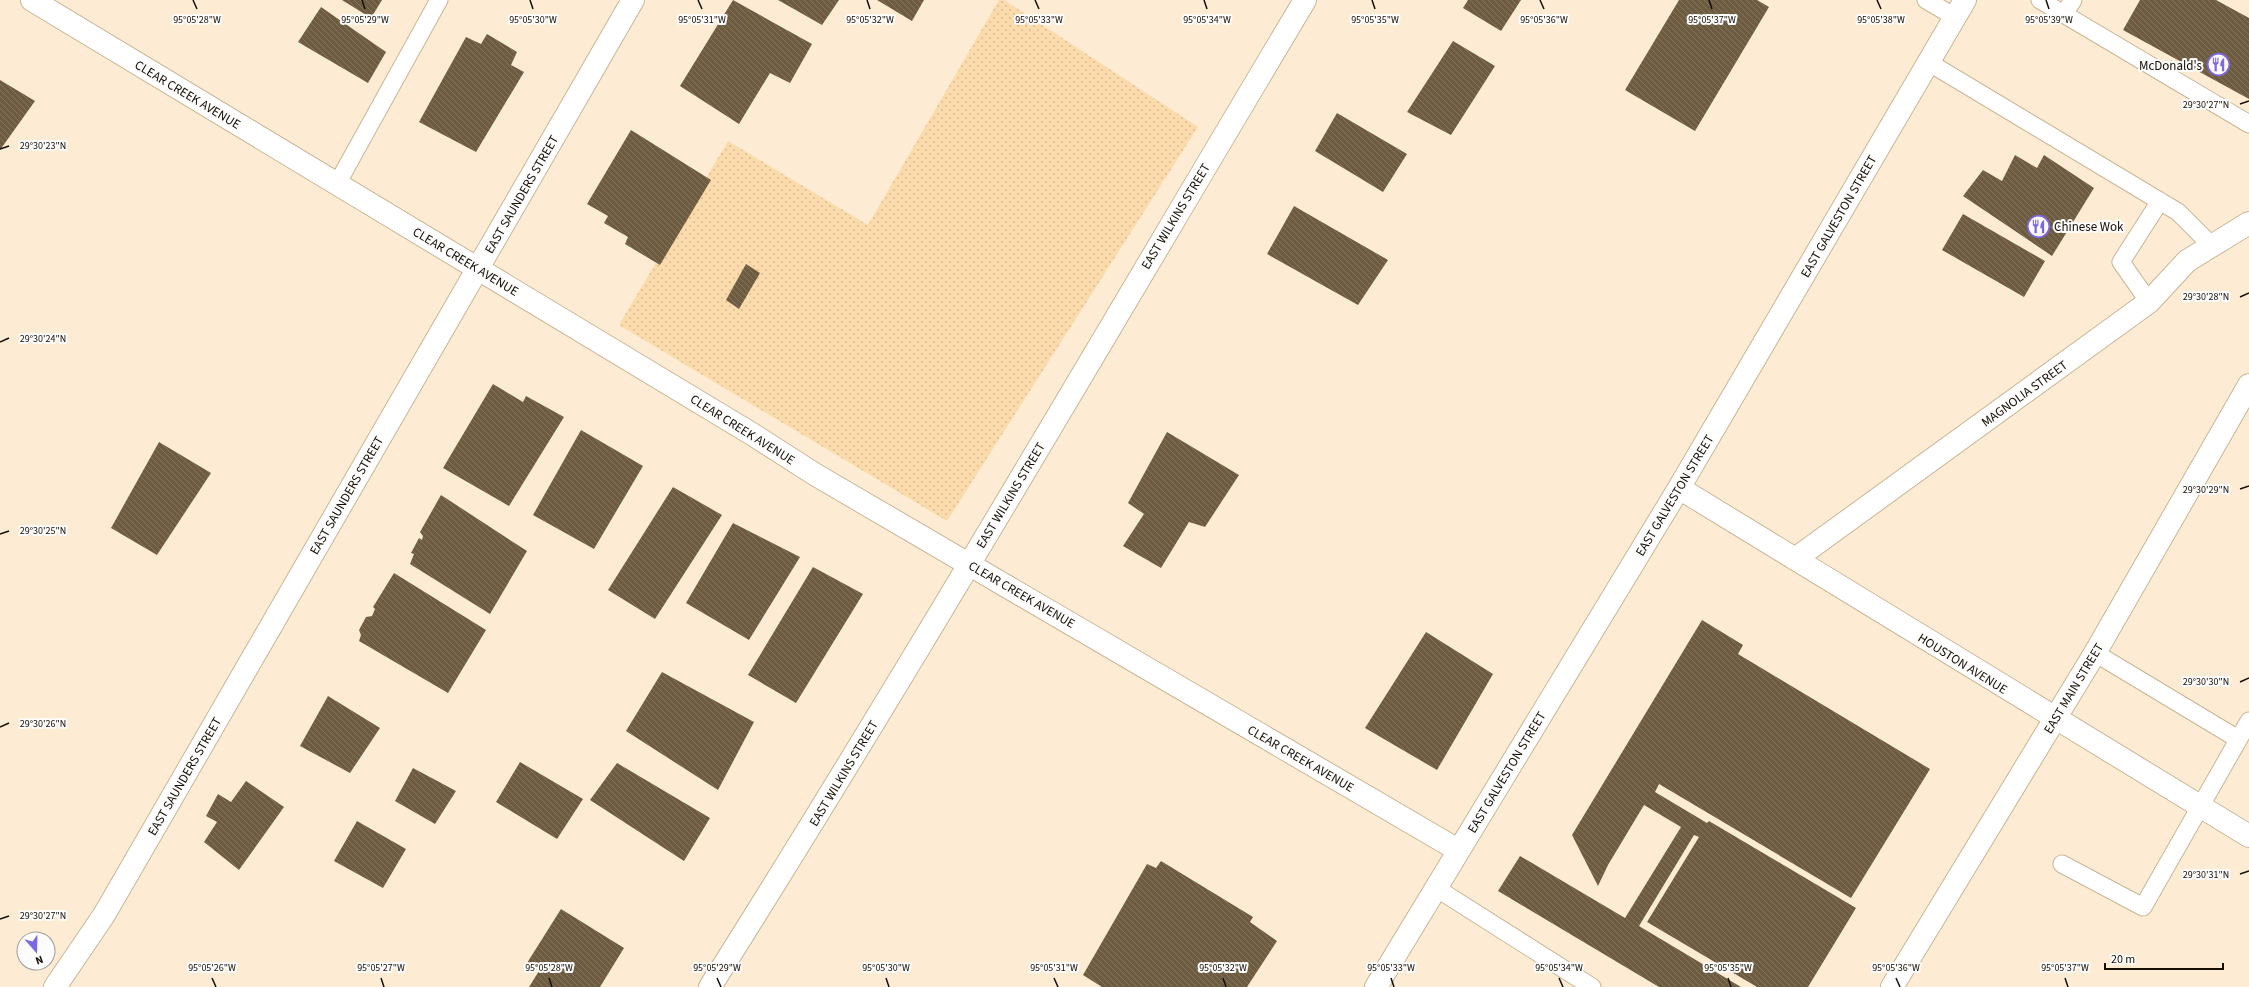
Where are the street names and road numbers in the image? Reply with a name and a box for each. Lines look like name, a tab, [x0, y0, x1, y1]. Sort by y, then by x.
street label: CLEAR CREEK AVENUE	[131, 56, 244, 134]
street label: EAST SAUNDERS STREET	[481, 132, 563, 257]
street label: EAST GALVESTON STREET	[1796, 152, 1881, 281]
street label: EAST WILKINS STREET	[1137, 160, 1215, 273]
street label: CLEAR CREEK AVENUE	[409, 223, 522, 301]
street label: MAGNOLIA STREET	[1978, 356, 2071, 431]
street label: CLEAR CREEK AVENUE	[687, 390, 798, 469]
street label: EAST GALVESTON STREET	[1631, 431, 1718, 560]
street label: EAST SAUNDERS STREET	[306, 433, 388, 558]
street label: EAST WILKINS STREET	[972, 439, 1050, 552]
street label: CLEAR CREEK AVENUE	[965, 557, 1078, 633]
street label: HOUSTON AVENUE	[1914, 629, 2011, 699]
street label: EAST MAIN STREET	[2040, 640, 2108, 737]
street label: EAST GALVESTON STREET	[1463, 708, 1550, 837]
street label: EAST SAUNDERS STREET	[144, 714, 226, 839]
street label: EAST WILKINS STREET	[805, 717, 883, 830]
street label: CLEAR CREEK AVENUE	[1244, 721, 1357, 797]

